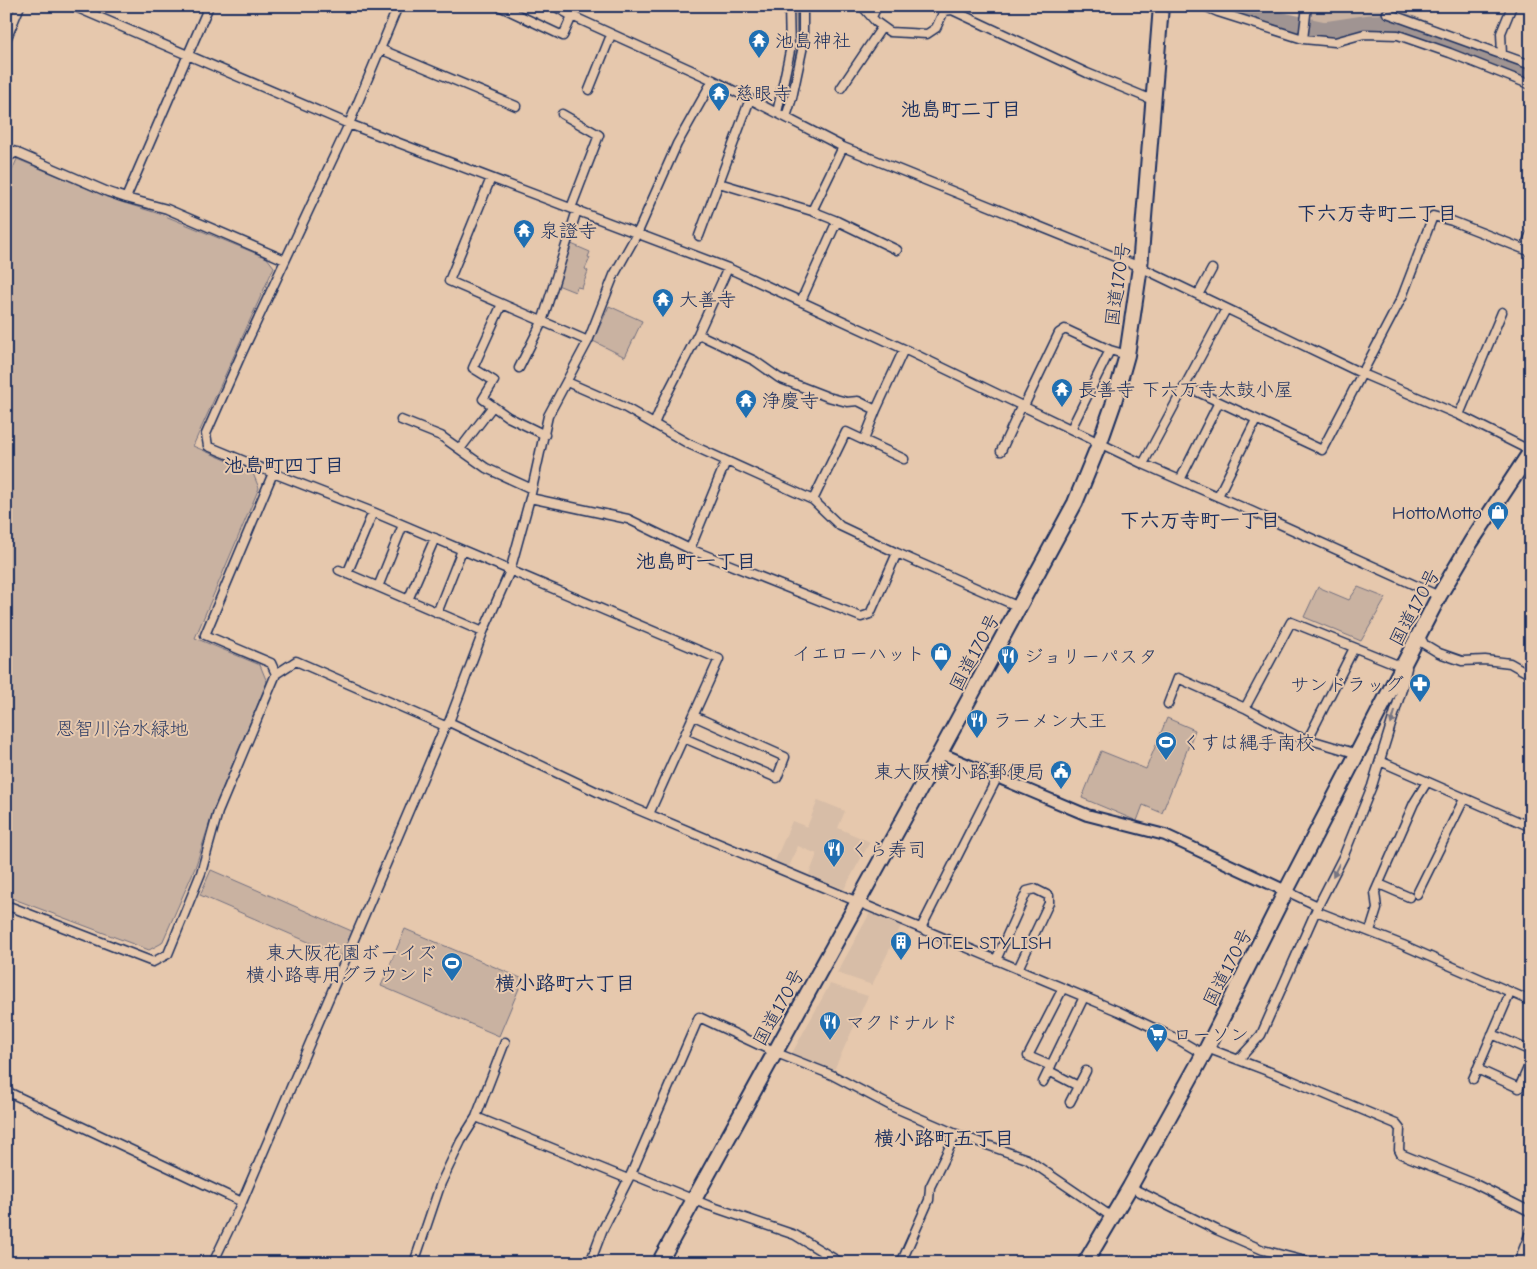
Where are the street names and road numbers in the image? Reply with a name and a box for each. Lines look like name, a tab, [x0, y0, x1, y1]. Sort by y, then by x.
street label: 国道170号	[1101, 240, 1135, 328]
street label: 国道170号	[1385, 565, 1445, 650]
street label: 国道170号	[945, 610, 1005, 695]
street label: 国道170号	[1199, 925, 1257, 1010]
street label: 国道170号	[749, 965, 809, 1050]

